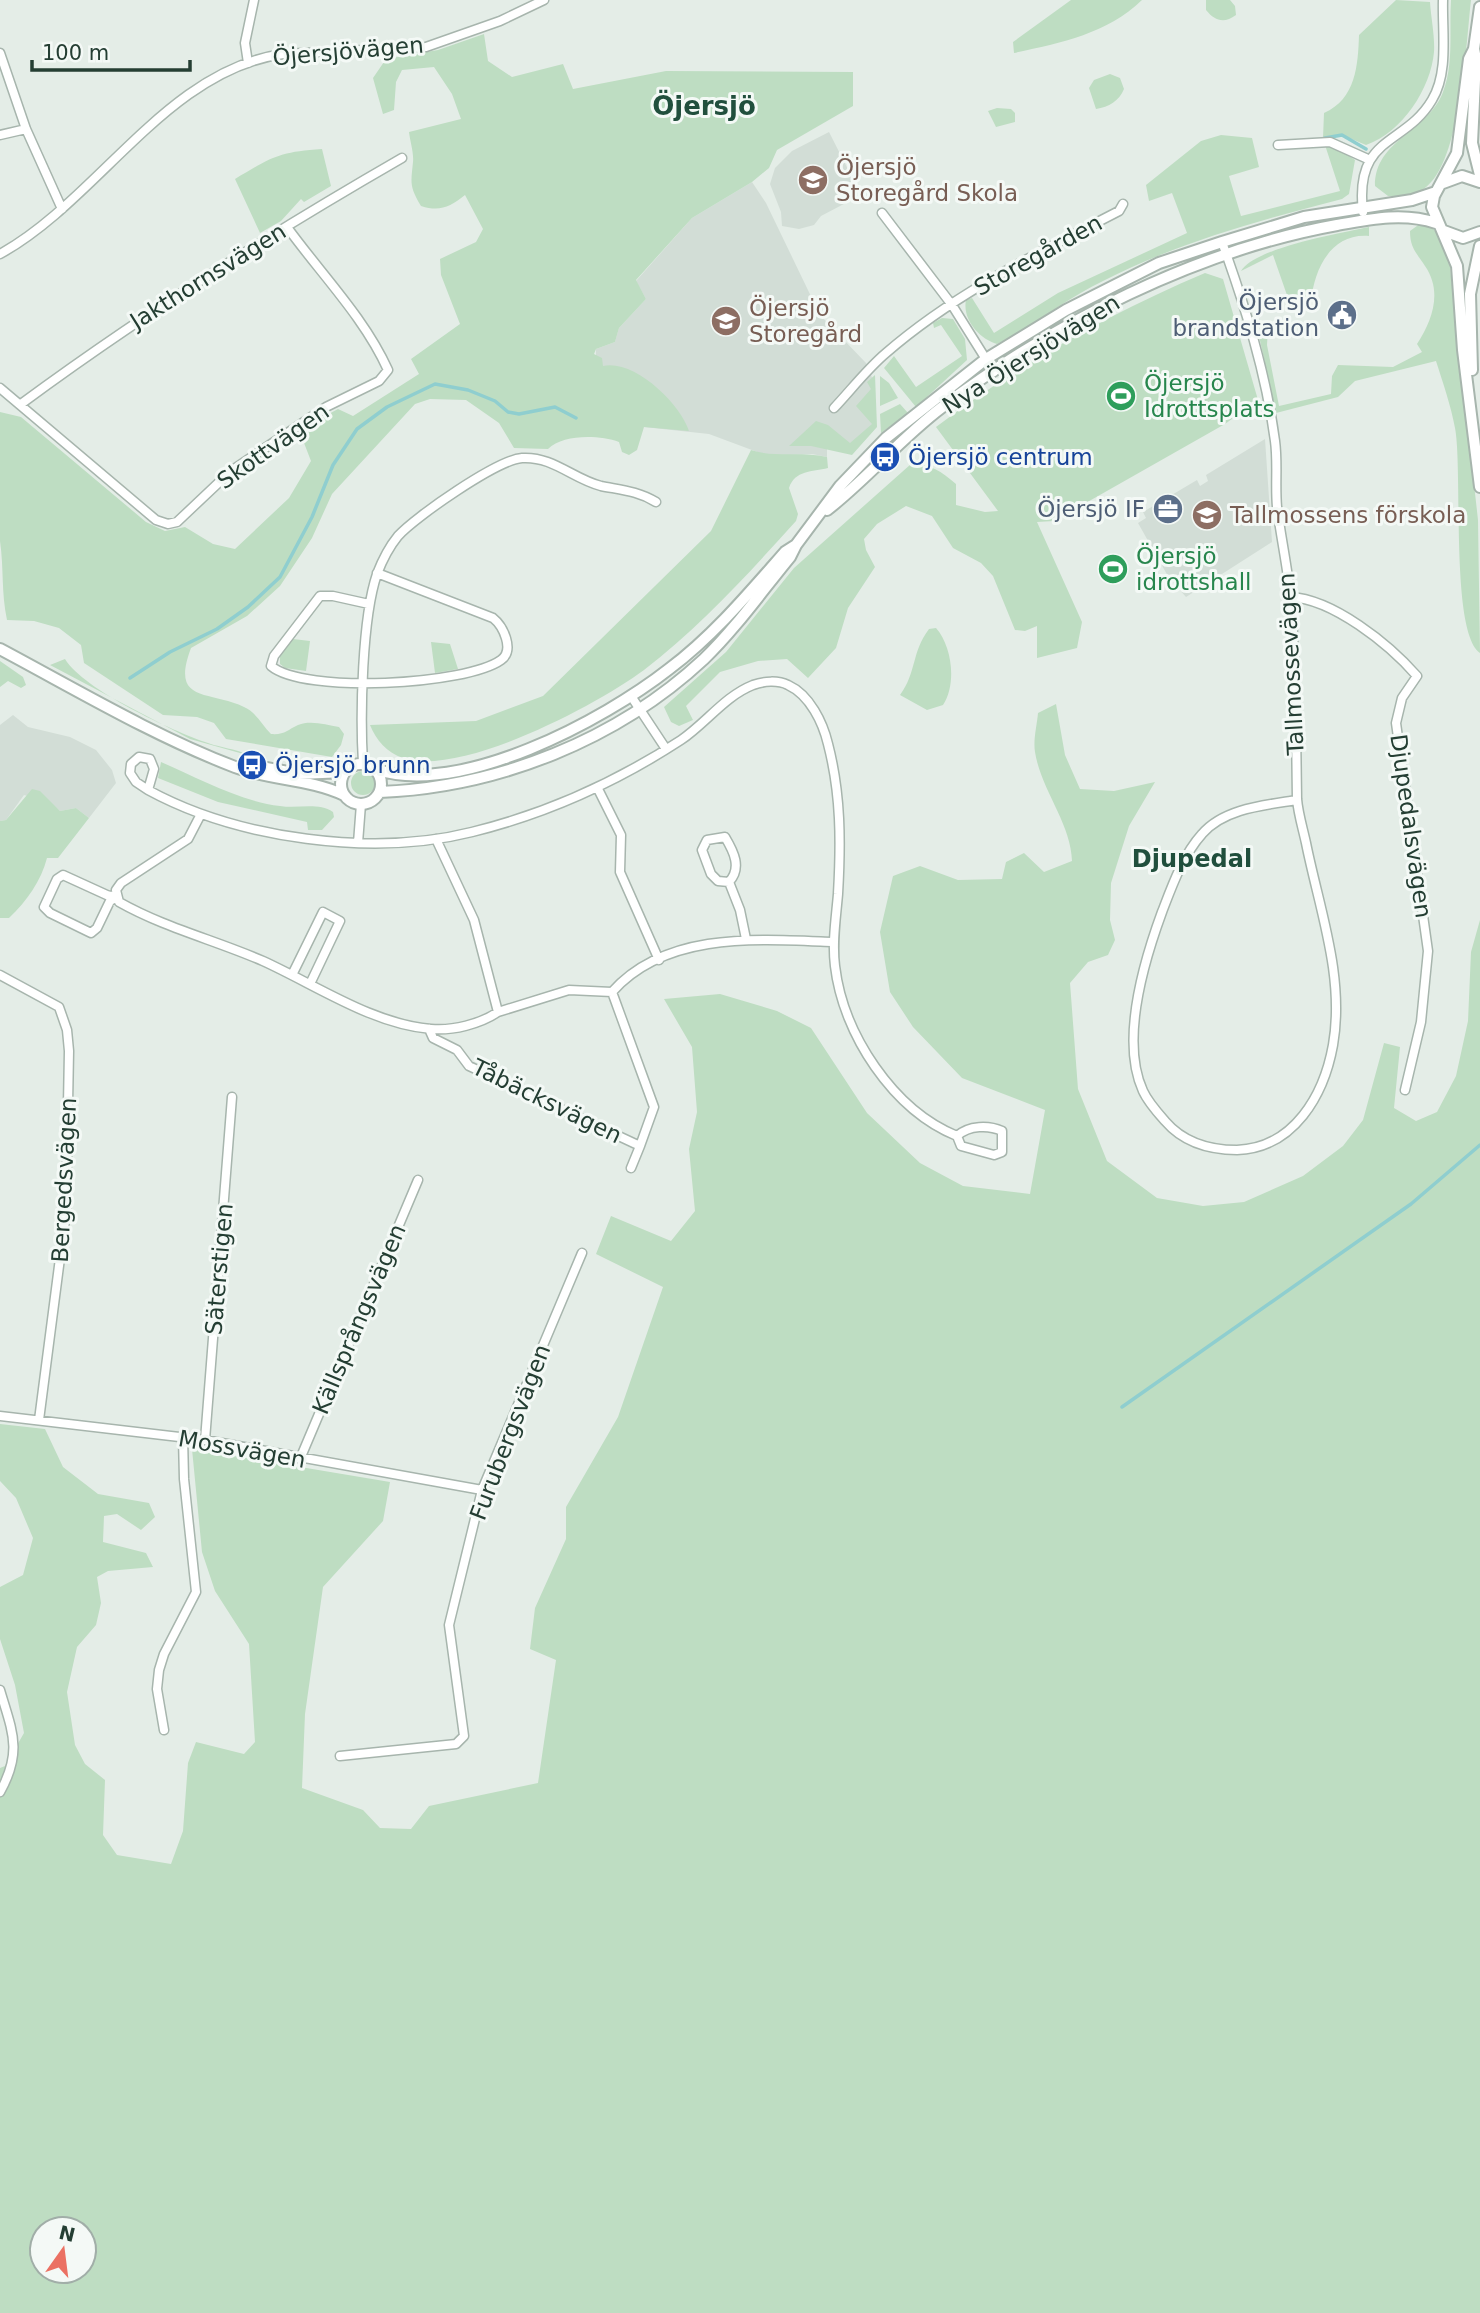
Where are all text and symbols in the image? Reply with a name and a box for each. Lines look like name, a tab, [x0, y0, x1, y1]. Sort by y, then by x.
scale bar	[32, 28, 189, 72]
street label: Öjersjövägen	[271, 30, 425, 71]
text: 100 m	[42, 41, 109, 65]
district label: Öjersjö	[652, 89, 756, 121]
place label: Öjersjö Storegård Skola	[836, 153, 1018, 206]
school or university icon: Öjersjö Storegård Skola	[796, 163, 830, 197]
street label: Storegården	[969, 208, 1106, 301]
street label: Jakthornsvägen	[124, 218, 291, 335]
street label: Nya Öjersjövägen	[937, 288, 1124, 419]
place label: Öjersjö brandstation	[1173, 288, 1319, 341]
place label: Öjersjö Storegård	[749, 294, 862, 347]
public building icon: Öjersjö brandstation	[1325, 298, 1359, 332]
school or university icon: Öjersjö Storegård	[709, 304, 743, 338]
place label: Öjersjö Idrottsplats	[1144, 369, 1275, 422]
sports icon: Öjersjö Idrottsplats	[1104, 379, 1138, 413]
street label: Skottvägen	[212, 398, 334, 494]
bus stop icon: Öjersjö centrum	[868, 440, 902, 474]
place label: Öjersjö centrum	[908, 443, 1093, 470]
office icon: Öjersjö IF	[1151, 492, 1185, 526]
place label: Öjersjö IF	[1037, 495, 1145, 522]
school or university icon: Tallmossens förskola	[1190, 498, 1224, 532]
place label: Tallmossens förskola	[1229, 502, 1466, 528]
place label: Öjersjö idrottshall	[1136, 542, 1251, 595]
sports icon: Öjersjö idrottshall	[1096, 552, 1130, 586]
street label: Tallmossevägen	[1273, 572, 1309, 757]
street label: Djupedalsvägen	[1385, 732, 1437, 920]
bus stop icon: Öjersjö brunn	[235, 748, 269, 782]
place label: Öjersjö brunn	[275, 751, 431, 778]
district label: Djupedal	[1132, 845, 1252, 873]
street label: Tåbäcksvägen	[467, 1052, 626, 1148]
street label: Bergedsvägen	[47, 1097, 81, 1263]
street label: Säterstigen	[200, 1202, 238, 1336]
street label: Källsprångsvägen	[306, 1220, 411, 1418]
street label: Furubergsvägen	[465, 1341, 555, 1523]
street label: Mossvägen	[176, 1425, 308, 1473]
north arrow	[28, 2215, 98, 2285]
text: N	[57, 2221, 77, 2246]

